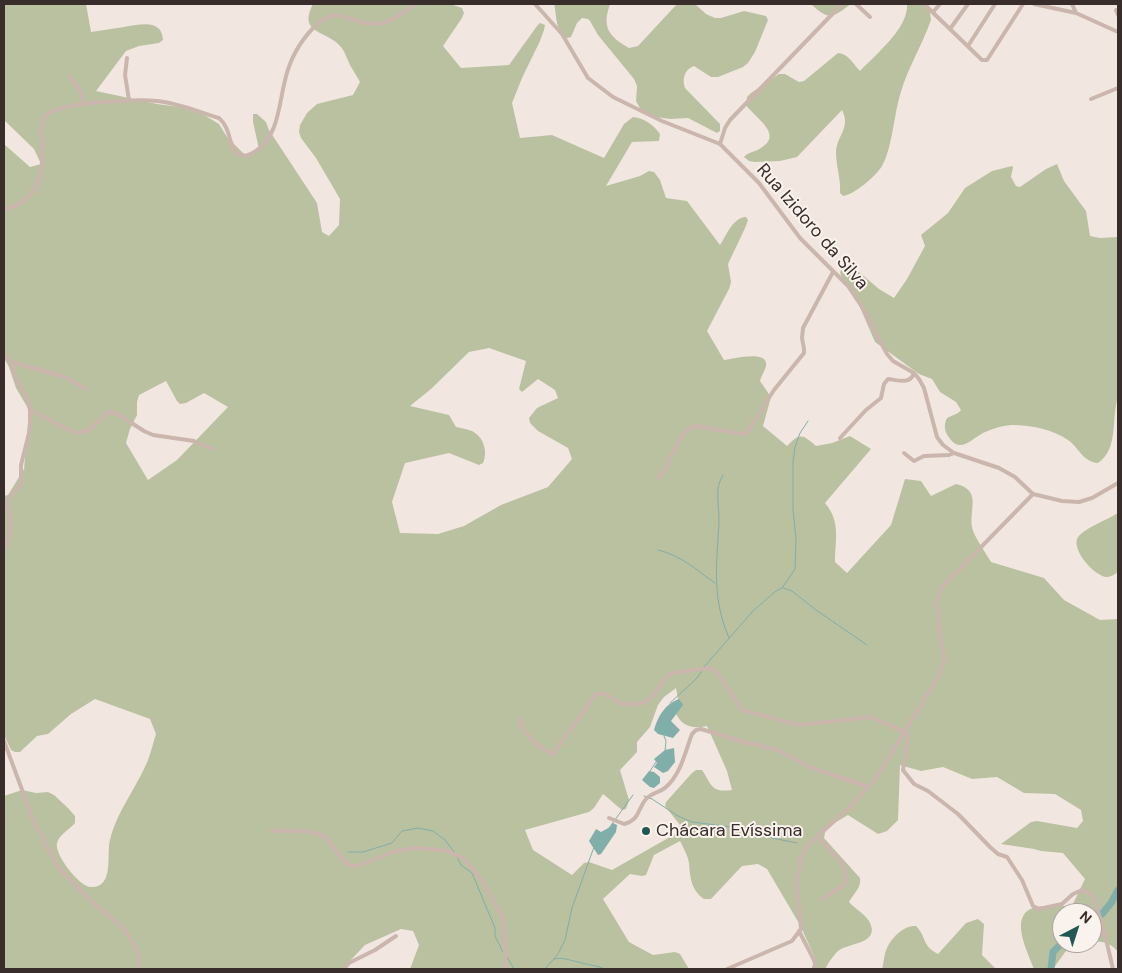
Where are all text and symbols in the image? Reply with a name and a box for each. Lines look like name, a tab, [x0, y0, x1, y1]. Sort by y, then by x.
street label: Rua Izidoro da Silva	[752, 160, 872, 294]
place label: Chácara Evíssima	[656, 820, 802, 842]
marker: Chácara Evíssima	[640, 825, 652, 837]
north arrow	[1052, 903, 1102, 953]
text: N	[1076, 907, 1096, 927]

